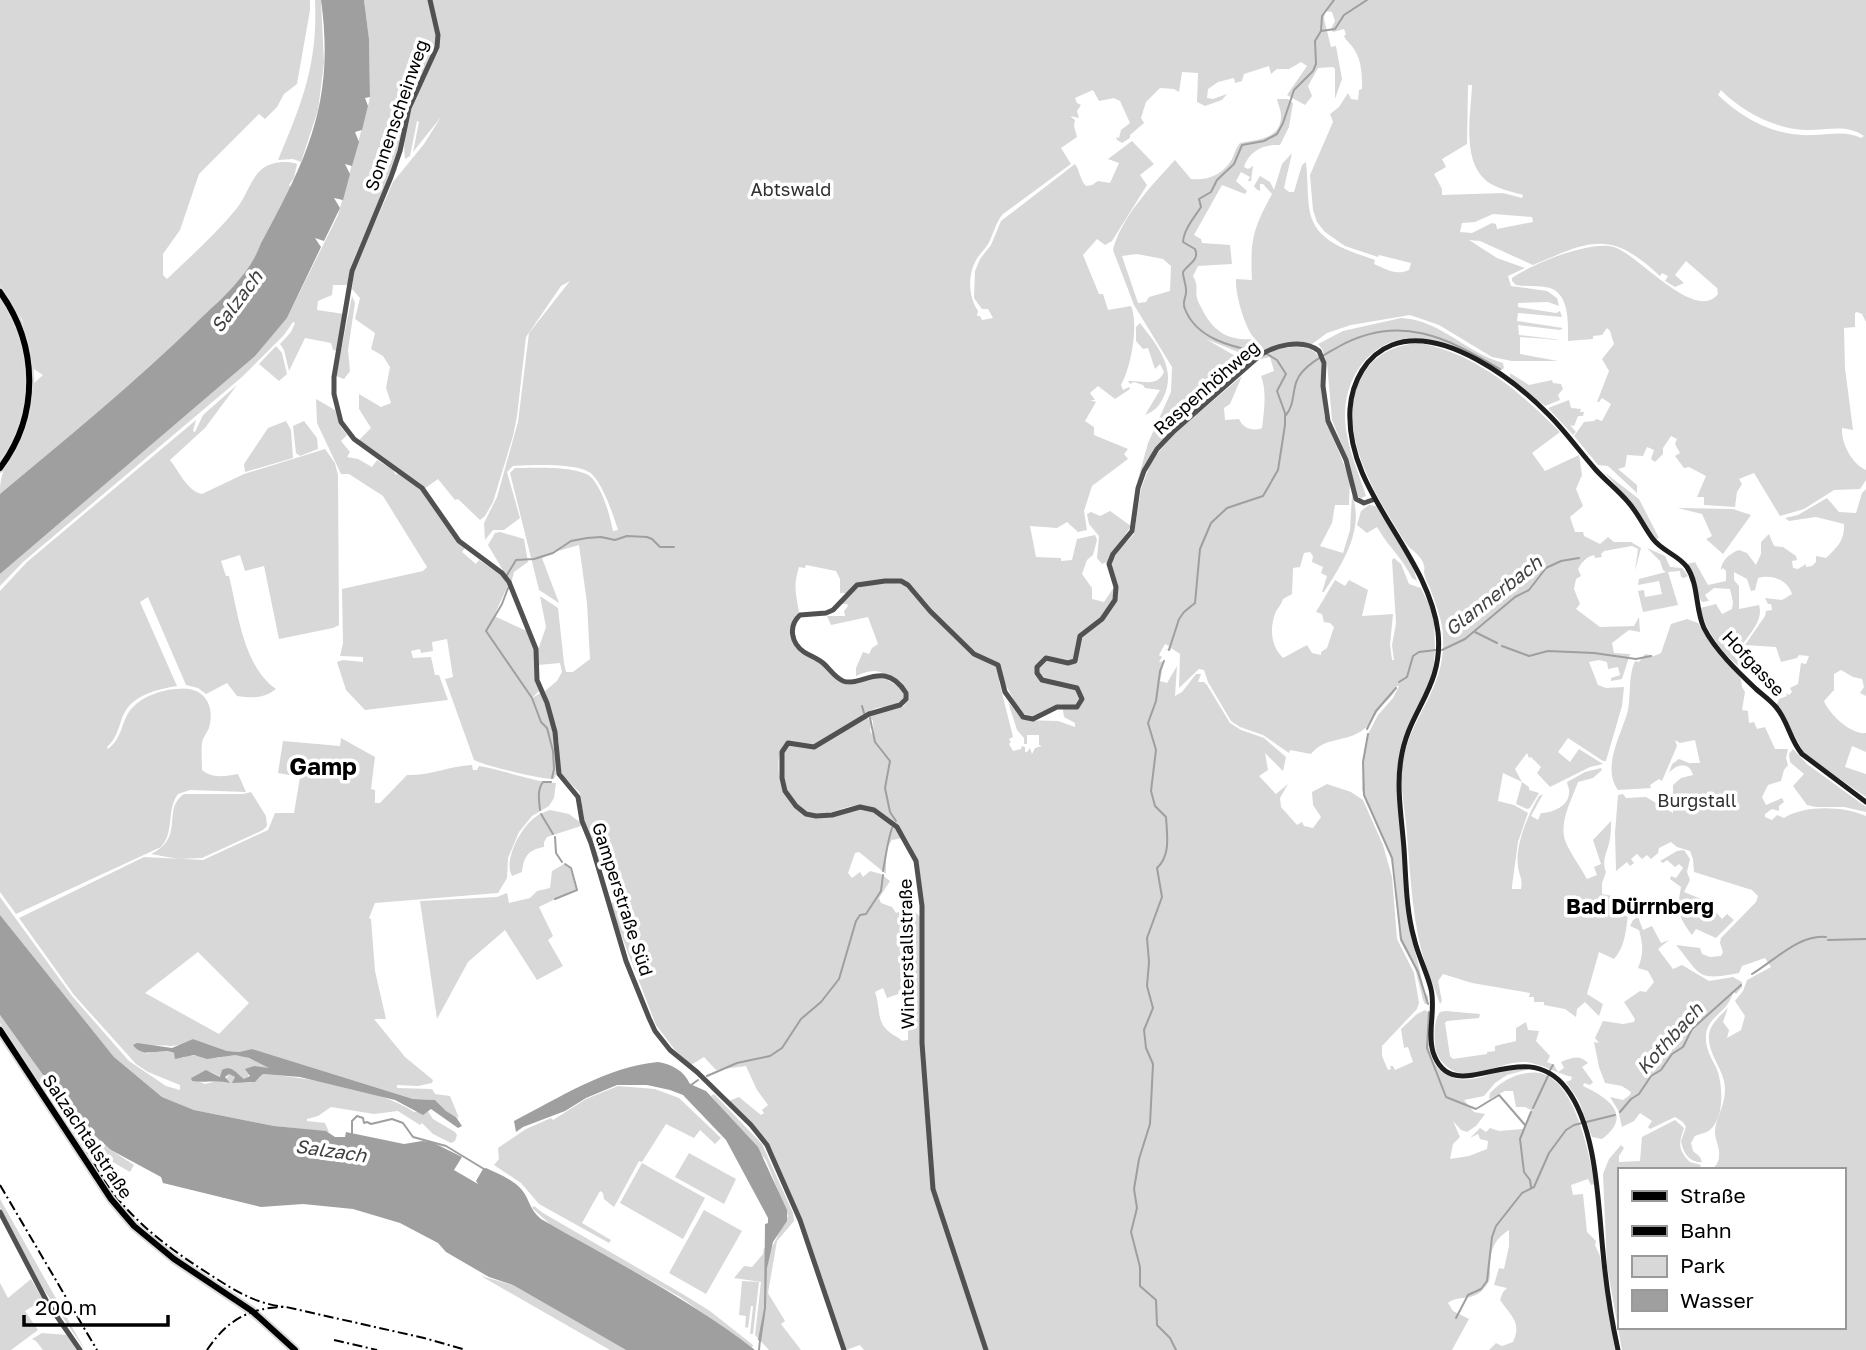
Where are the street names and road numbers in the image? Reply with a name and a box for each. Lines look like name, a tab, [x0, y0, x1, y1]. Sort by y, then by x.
street label: Sonnenscheinweg	[360, 37, 432, 193]
street label: Raspenhöhweg	[1149, 335, 1263, 439]
street label: Hofgasse	[1718, 626, 1790, 700]
street label: Gamperstraße Süd	[588, 820, 658, 978]
street label: Winterstallstraße	[894, 878, 918, 1030]
street label: Salzachtalstraße	[38, 1070, 138, 1202]

